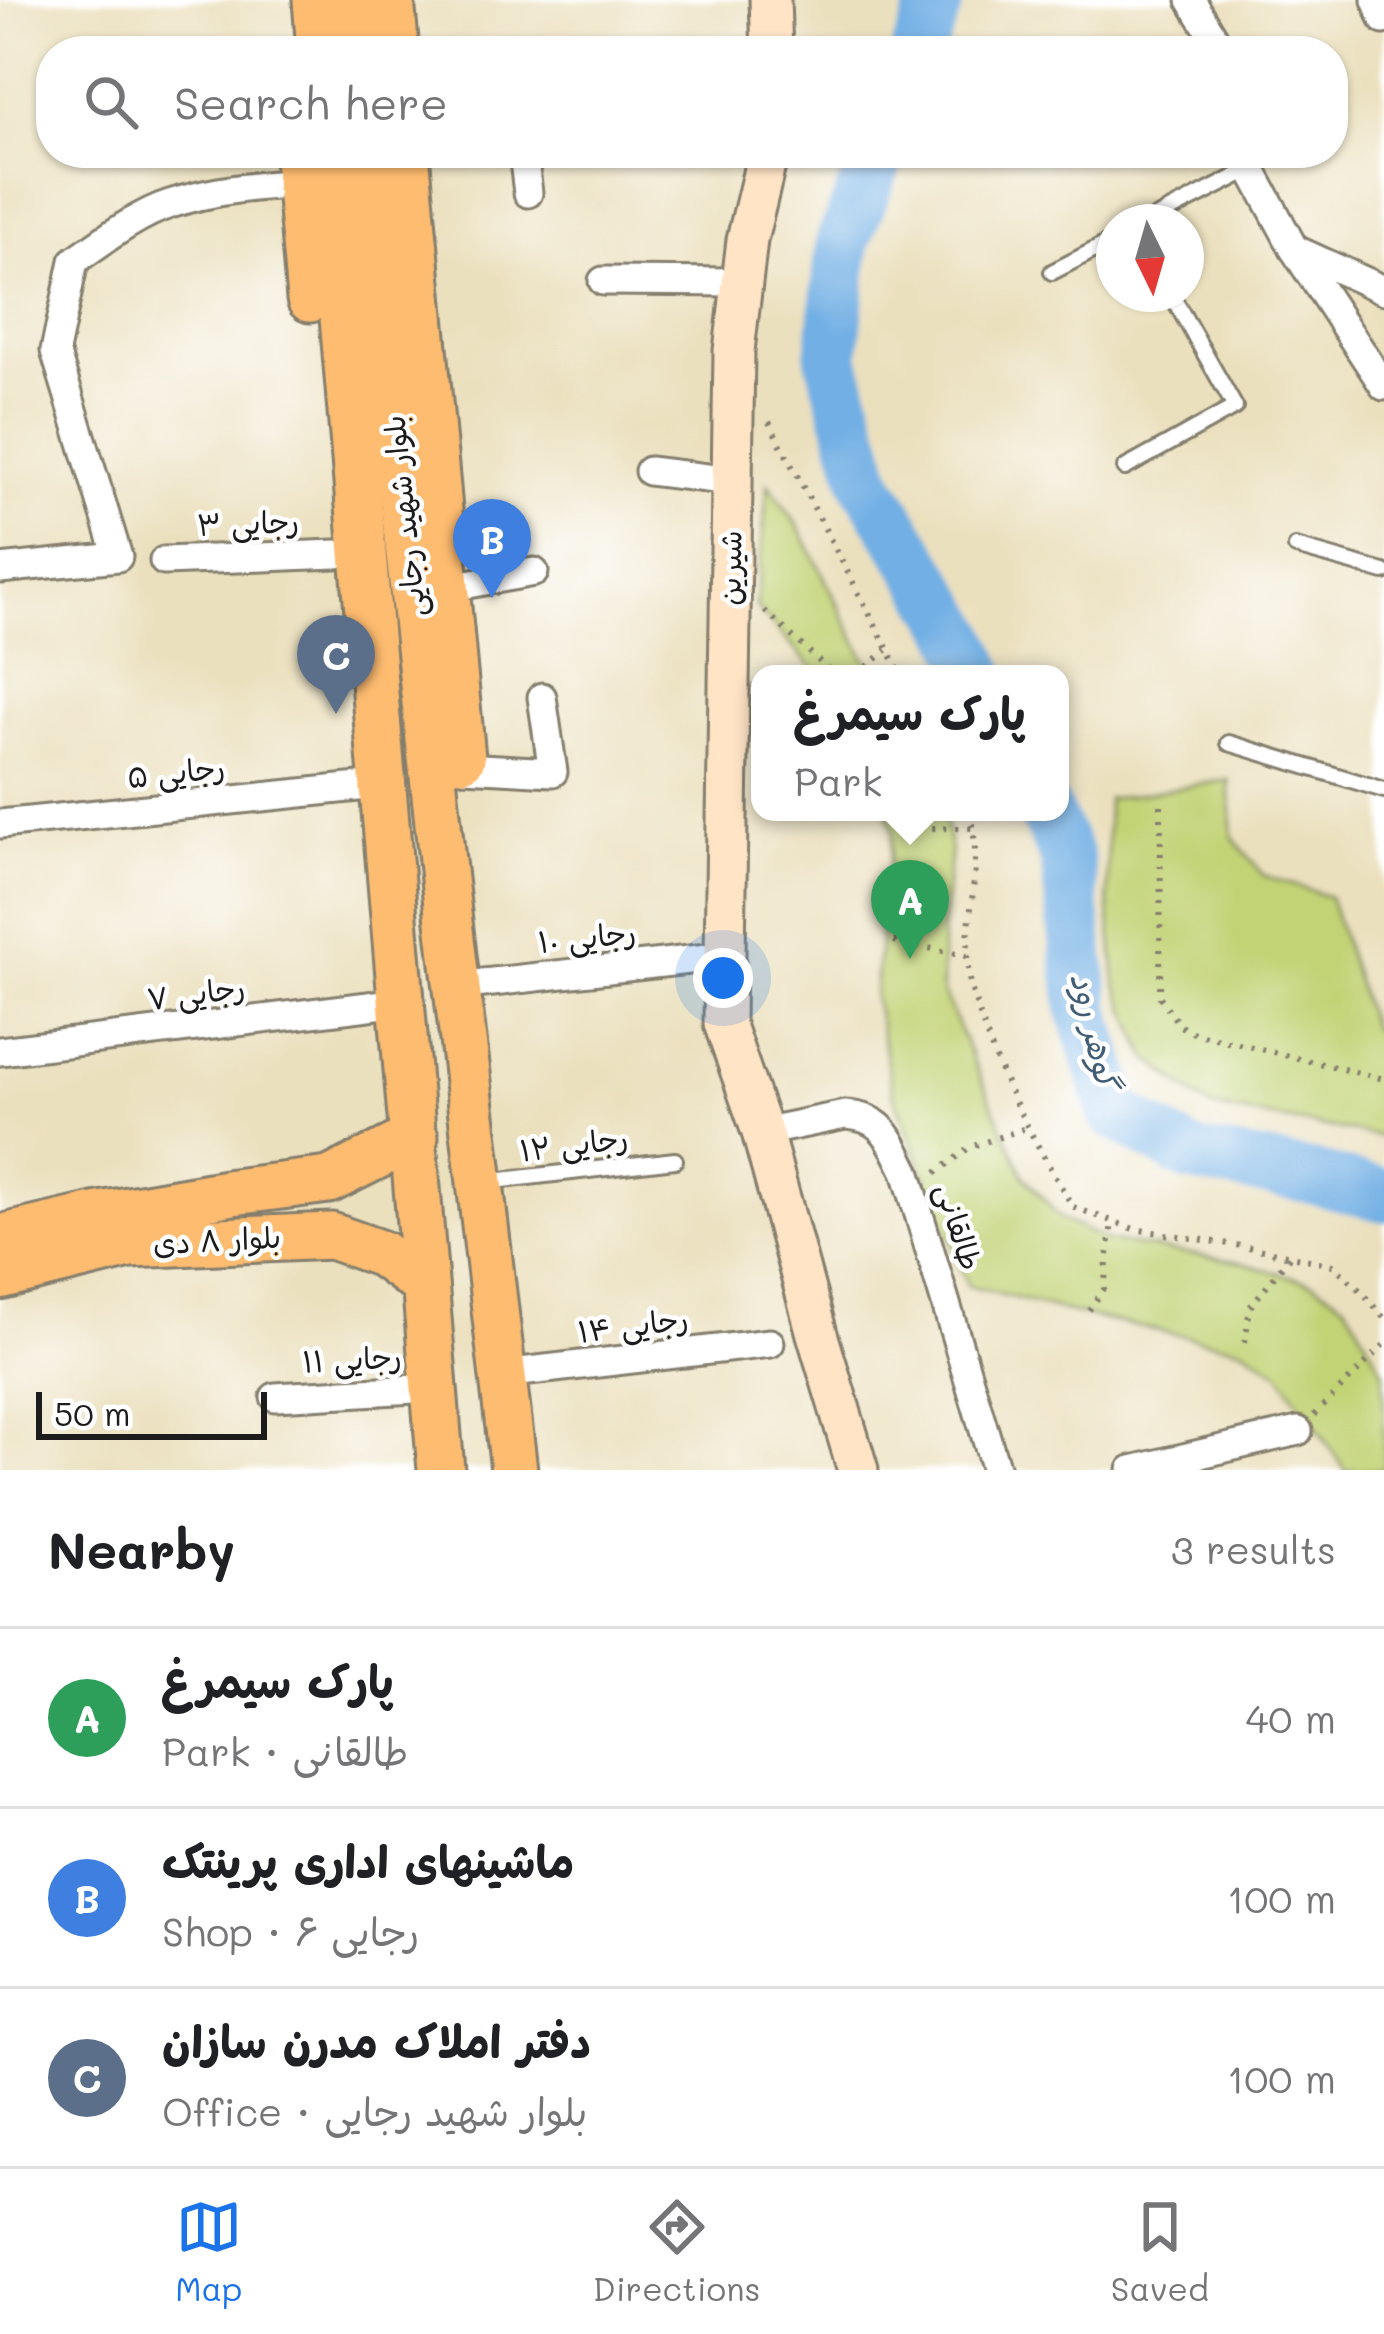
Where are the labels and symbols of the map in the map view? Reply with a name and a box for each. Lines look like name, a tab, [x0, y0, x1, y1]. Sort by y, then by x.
north arrow	[1096, 204, 1204, 312]
street label: بلوار شهید رجایی	[373, 413, 434, 619]
pin: B	[453, 499, 531, 598]
street label: رجایی ۳	[196, 500, 300, 545]
street label: شیرین	[708, 530, 750, 606]
pin: C	[297, 615, 375, 714]
street label: رجایی ۵	[125, 746, 227, 797]
pin: A	[871, 860, 949, 959]
street label: رجایی ۱۰	[536, 911, 638, 962]
your location	[693, 948, 753, 1008]
street label: رجایی ۷	[144, 966, 247, 1019]
water label: گوهر رود	[1061, 968, 1132, 1097]
street label: رجایی ۱۲	[517, 1117, 630, 1170]
street label: طالقانی	[927, 1178, 992, 1275]
street label: بلوار ۸ دی	[152, 1216, 282, 1262]
street label: رجایی ۱۴	[575, 1297, 690, 1352]
street label: رجایی ۱۱	[301, 1335, 403, 1382]
scale bar	[36, 1386, 267, 1439]

